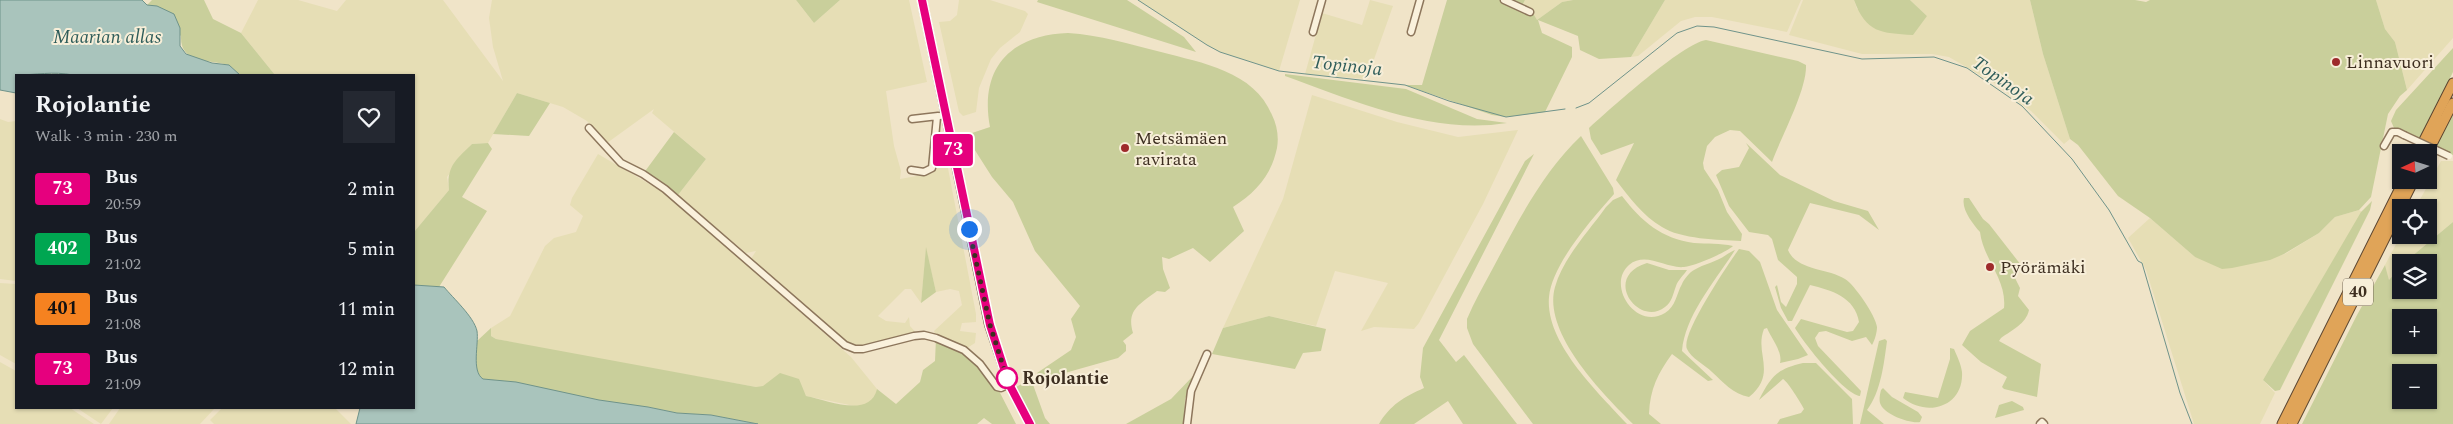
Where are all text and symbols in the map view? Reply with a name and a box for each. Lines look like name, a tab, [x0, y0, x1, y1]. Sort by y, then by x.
water label: Maarian allas	[53, 23, 161, 52]
water label: Topinoja	[1310, 48, 1384, 84]
water label: Topinoja	[1966, 49, 2041, 113]
place label: Linnavuori	[2346, 49, 2434, 76]
marker: Linnavuori	[2330, 56, 2342, 68]
text: Rojolantie	[35, 87, 151, 123]
button: heart	[343, 91, 395, 143]
text: Walk · 3 min · 230 m	[35, 124, 178, 148]
place label: Metsämäen ravirata	[1135, 125, 1227, 173]
line badge: 73	[930, 134, 976, 166]
text: 73	[943, 136, 963, 163]
marker: Metsämäen ravirata	[1119, 142, 1131, 154]
north arrow	[2392, 144, 2438, 189]
map controls	[2392, 144, 2437, 409]
text: Bus	[105, 163, 138, 192]
text: 73	[52, 175, 73, 202]
text: 2 min	[347, 175, 395, 204]
text: 20:59	[105, 192, 141, 216]
button: locate	[2392, 199, 2437, 244]
your location	[957, 217, 982, 242]
text: Bus	[105, 223, 138, 252]
text: 402	[47, 235, 78, 262]
text: 5 min	[347, 235, 395, 264]
text: 21:02	[105, 252, 141, 276]
place label: Pyörämäki	[2000, 254, 2086, 281]
button: layers	[2392, 254, 2437, 299]
marker: Pyörämäki	[1984, 261, 1996, 273]
road number: 40	[2343, 278, 2373, 306]
text: Bus	[105, 283, 138, 312]
text: 401	[47, 295, 78, 322]
text: 11 min	[338, 295, 395, 324]
button: +	[2392, 309, 2437, 354]
text: 21:08	[105, 312, 141, 336]
text: Bus	[105, 343, 138, 372]
text: 73	[52, 355, 73, 382]
text: 12 min	[338, 355, 395, 384]
button: −	[2392, 364, 2437, 409]
place label: Rojolantie	[1022, 365, 1109, 392]
marker: Rojolantie	[996, 367, 1018, 389]
text: 21:09	[105, 372, 141, 396]

